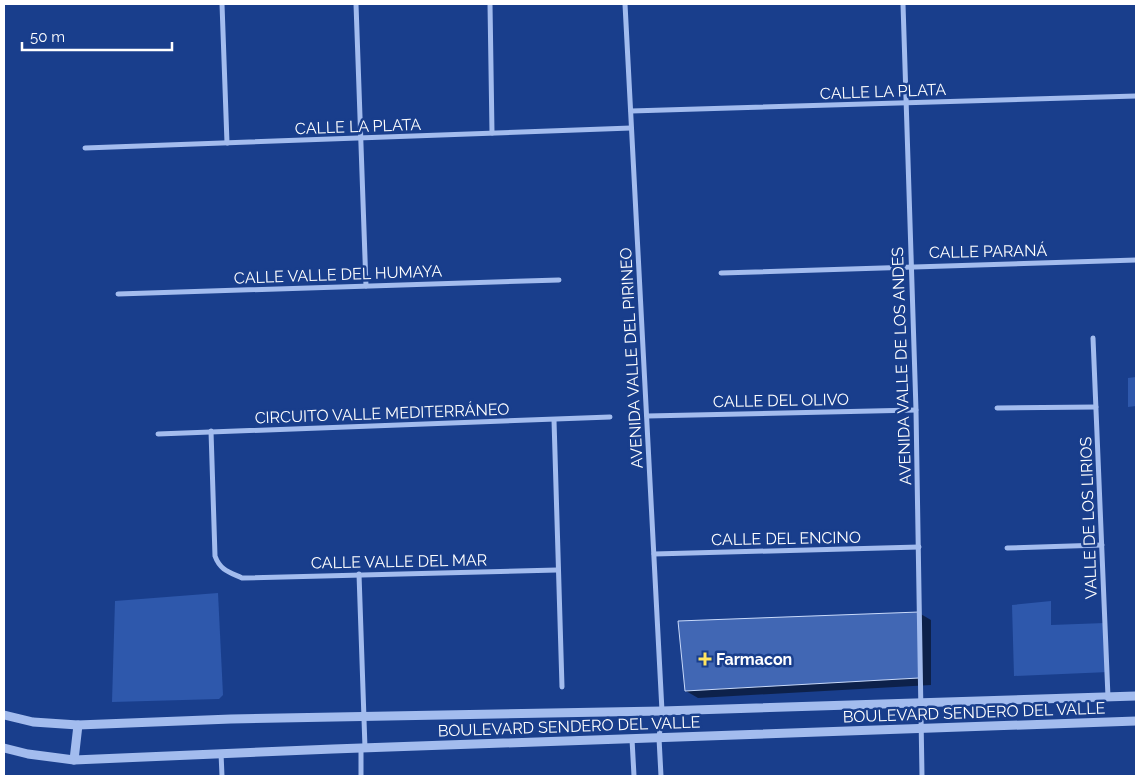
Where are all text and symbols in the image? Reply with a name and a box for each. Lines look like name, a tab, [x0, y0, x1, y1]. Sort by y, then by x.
scale bar	[22, 20, 172, 52]
text: 50 m	[30, 28, 65, 46]
street label: CALLE LA PLATA	[820, 80, 947, 103]
street label: CALLE LA PLATA	[295, 115, 422, 138]
street label: CALLE PARANÁ	[929, 240, 1048, 262]
street label: AVENIDA VALLE DE LOS ANDES	[888, 246, 915, 485]
street label: AVENIDA VALLE DEL PIRINEO	[616, 247, 647, 469]
street label: CALLE VALLE DEL HUMAYA	[234, 261, 443, 288]
street label: CALLE DEL OLIVO	[713, 390, 849, 411]
street label: CIRCUITO VALLE MEDITERRÁNEO	[254, 399, 510, 427]
street label: VALLE DE LOS LIRIOS	[1076, 436, 1101, 600]
street label: CALLE DEL ENCINO	[711, 528, 861, 549]
street label: CALLE VALLE DEL MAR	[311, 550, 487, 573]
place label: Farmacon	[716, 650, 792, 669]
marker: Farmacon	[698, 652, 712, 666]
street label: BOULEVARD SENDERO DEL VALLE	[842, 698, 1106, 727]
street label: BOULEVARD SENDERO DEL VALLE	[437, 712, 701, 741]

